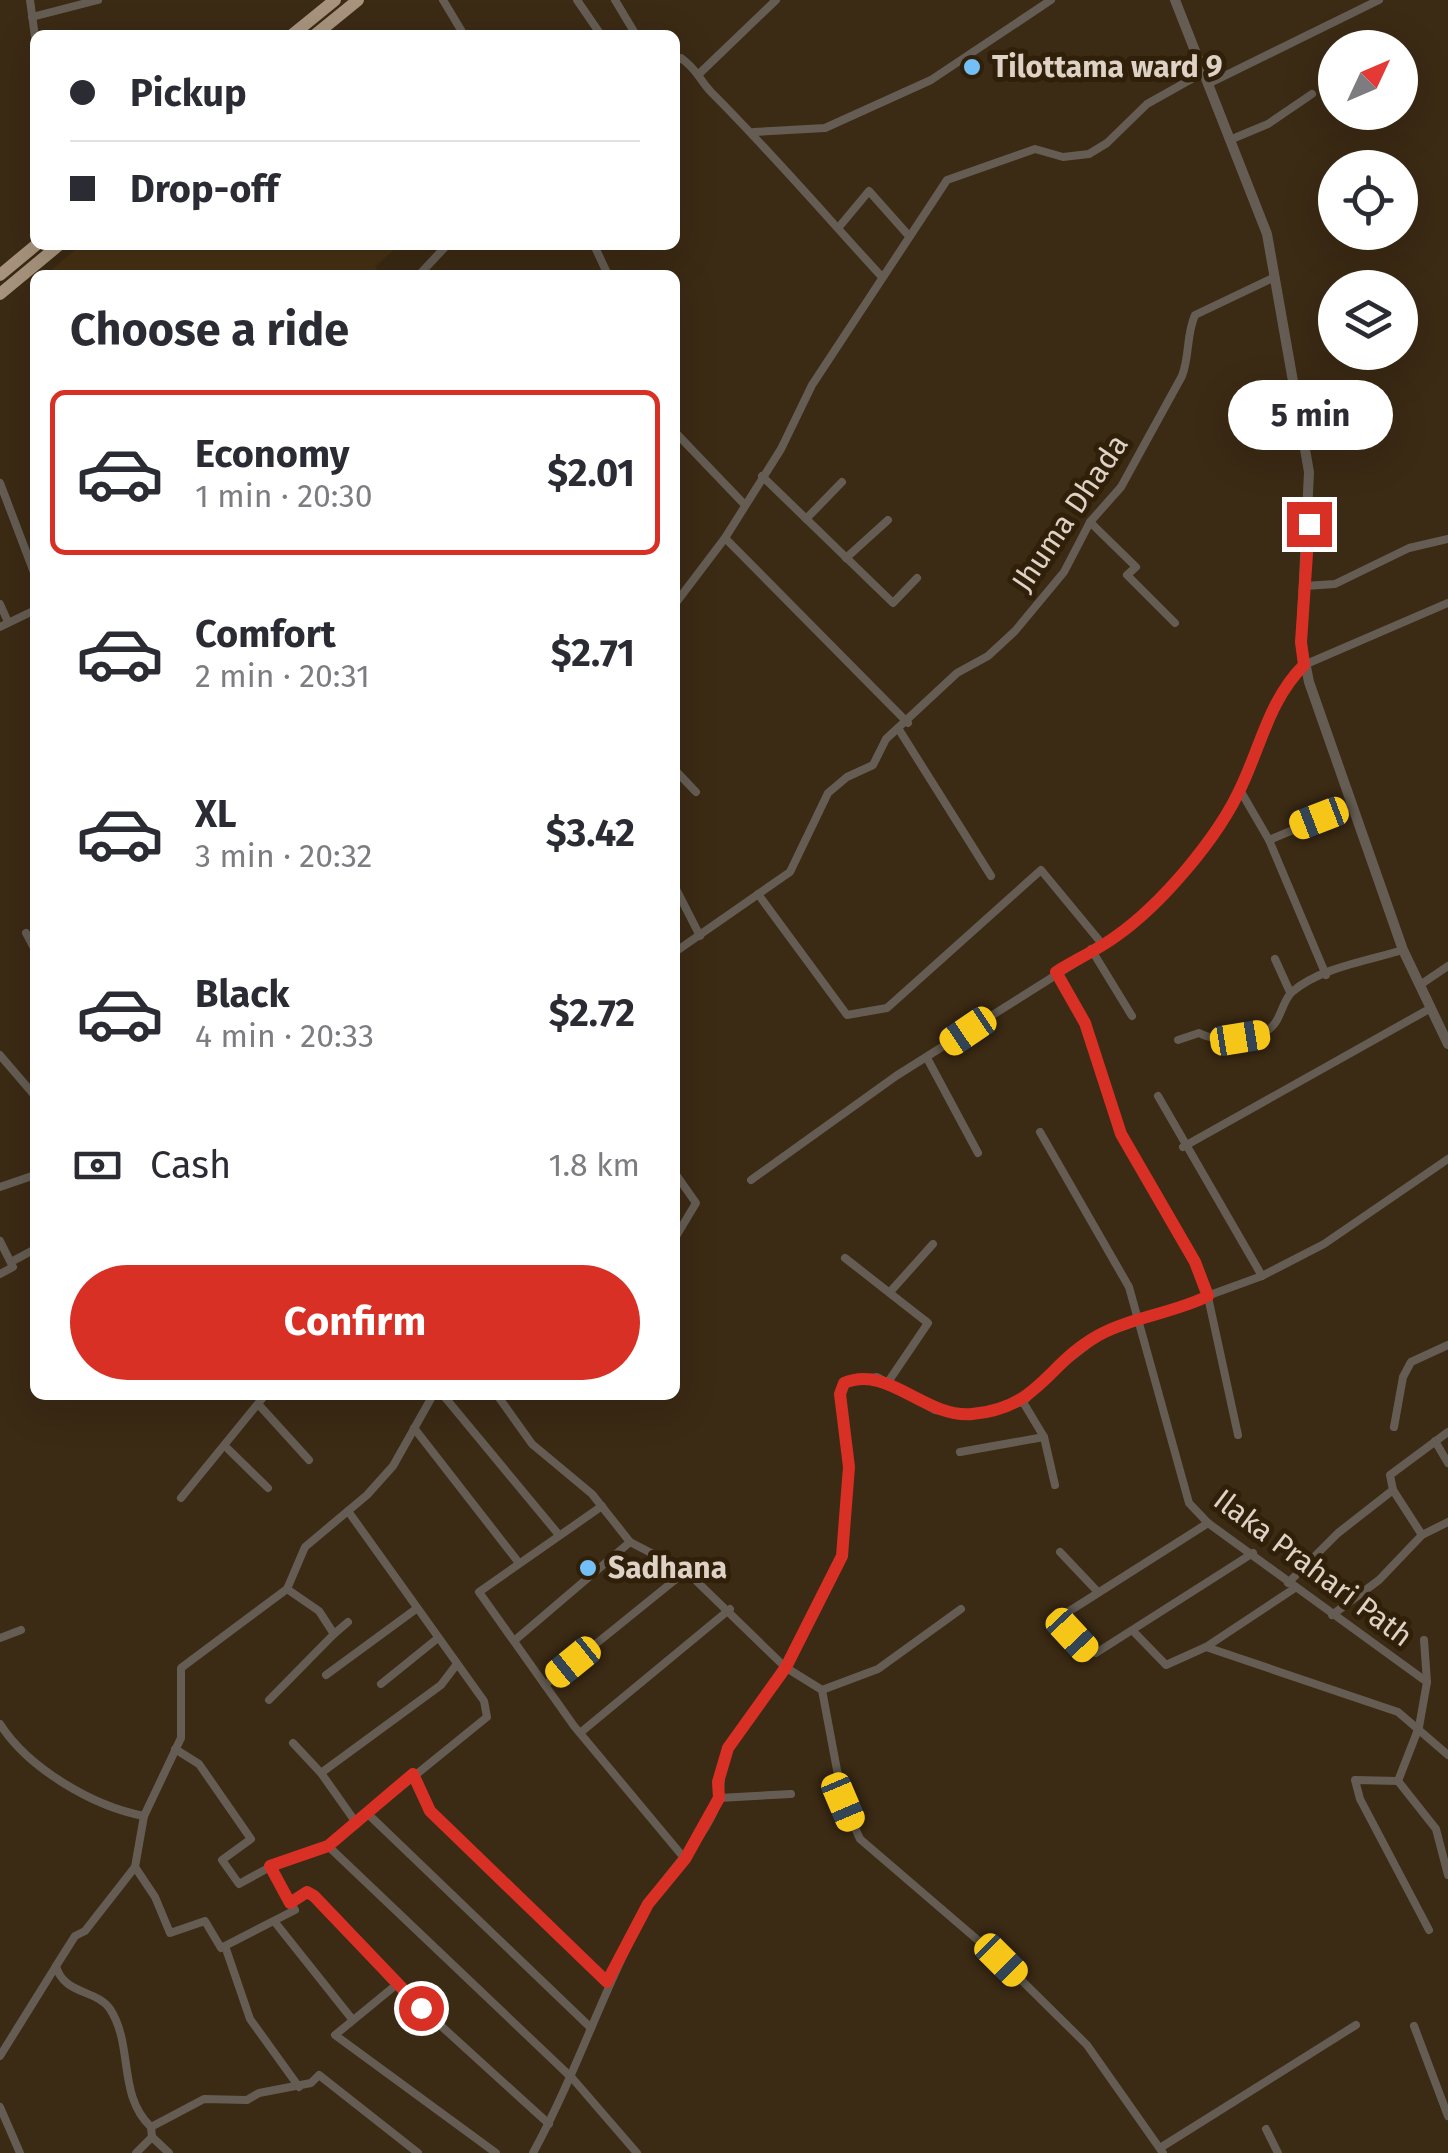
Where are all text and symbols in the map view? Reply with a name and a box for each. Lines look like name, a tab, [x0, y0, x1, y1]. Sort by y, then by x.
north arrow	[1318, 30, 1418, 130]
map controls	[1318, 30, 1418, 370]
place label: Tilottama ward 9	[992, 49, 1223, 85]
marker: Tilottama ward 9	[961, 56, 983, 78]
text: Pickup	[130, 70, 247, 116]
button: locate	[1318, 150, 1418, 250]
text: Drop-off	[130, 166, 278, 212]
button: layers	[1318, 270, 1418, 370]
text: Choose a ride	[70, 303, 349, 357]
callout: 5 min	[1226, 379, 1392, 449]
text: 5 min	[1271, 396, 1350, 434]
icon: car	[75, 428, 165, 518]
street label: Jhuma Dhada	[1004, 428, 1136, 598]
text: Economy	[195, 431, 350, 477]
text: $2.01	[547, 450, 635, 496]
text: 1 min · 20:30	[195, 477, 373, 515]
route end	[1287, 502, 1332, 547]
icon: car	[75, 608, 165, 698]
text: Comfort	[195, 611, 336, 657]
text: $2.71	[551, 630, 635, 676]
text: 2 min · 20:31	[195, 657, 370, 695]
icon: car	[75, 788, 165, 878]
text: XL	[195, 791, 237, 837]
car	[1286, 793, 1352, 843]
text: $3.42	[546, 810, 635, 856]
text: 3 min · 20:32	[195, 837, 372, 875]
icon: car	[75, 968, 165, 1058]
text: Black	[195, 971, 290, 1017]
text: $2.72	[549, 990, 635, 1036]
car	[935, 1002, 1001, 1060]
text: 4 min · 20:33	[195, 1017, 374, 1055]
car	[1208, 1018, 1272, 1058]
icon: cash	[70, 1138, 125, 1193]
text: Cash	[150, 1142, 231, 1188]
text: 1.8 km	[549, 1146, 640, 1184]
button: Confirm	[70, 1265, 640, 1380]
street label: Ilaka Prahari Path	[1207, 1482, 1419, 1654]
place label: Sadhana	[608, 1550, 727, 1586]
marker: Sadhana	[577, 1557, 599, 1579]
car	[1041, 1603, 1103, 1667]
car	[540, 1631, 606, 1693]
car	[817, 1769, 869, 1835]
car	[969, 1928, 1033, 1992]
route start	[399, 1986, 444, 2031]

